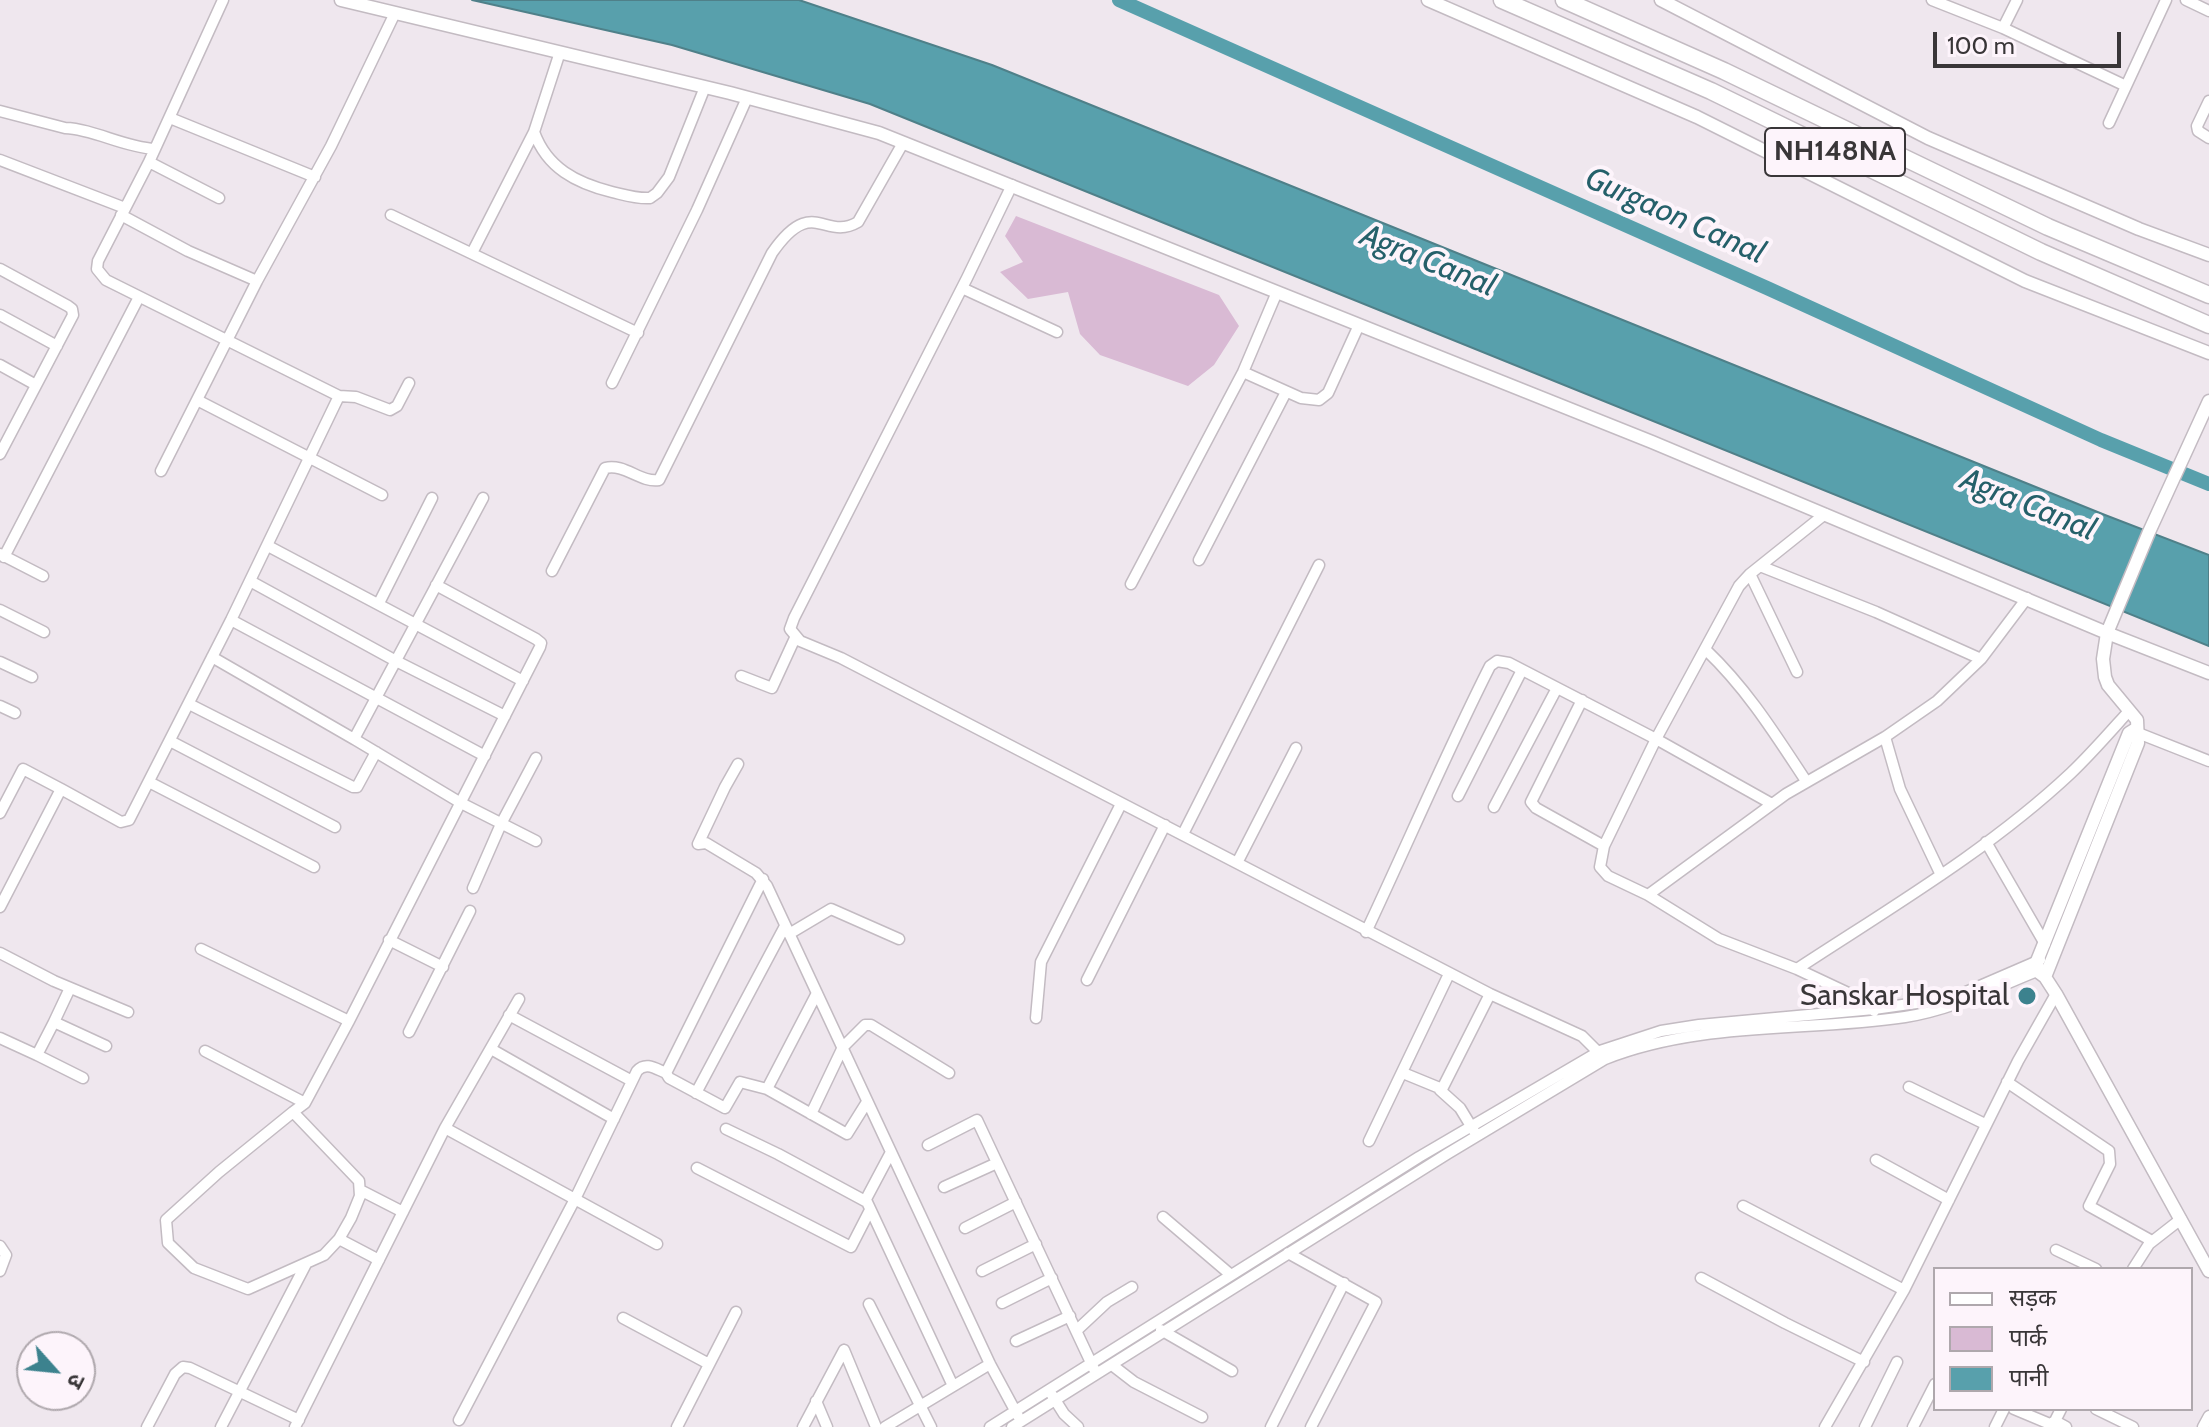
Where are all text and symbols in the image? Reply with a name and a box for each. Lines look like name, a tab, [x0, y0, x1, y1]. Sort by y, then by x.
scale bar	[1937, 16, 2125, 66]
text: 100 m	[1947, 31, 2015, 60]
road number: NH148NA	[1765, 128, 1905, 176]
water label: Gurgaon Canal	[1579, 159, 1771, 273]
water label: Agra Canal	[1355, 217, 1501, 305]
water label: Agra Canal	[1955, 461, 2101, 549]
place label: Sanskar Hospital	[1800, 978, 2009, 1014]
marker: Sanskar Hospital	[2016, 985, 2038, 1007]
legend	[1933, 1267, 2193, 1411]
text: सड़क	[2009, 1283, 2057, 1312]
text: पार्क	[2009, 1323, 2047, 1352]
north arrow	[16, 1331, 96, 1411]
text: पानी	[2009, 1363, 2048, 1392]
text: उ	[61, 1369, 91, 1393]

